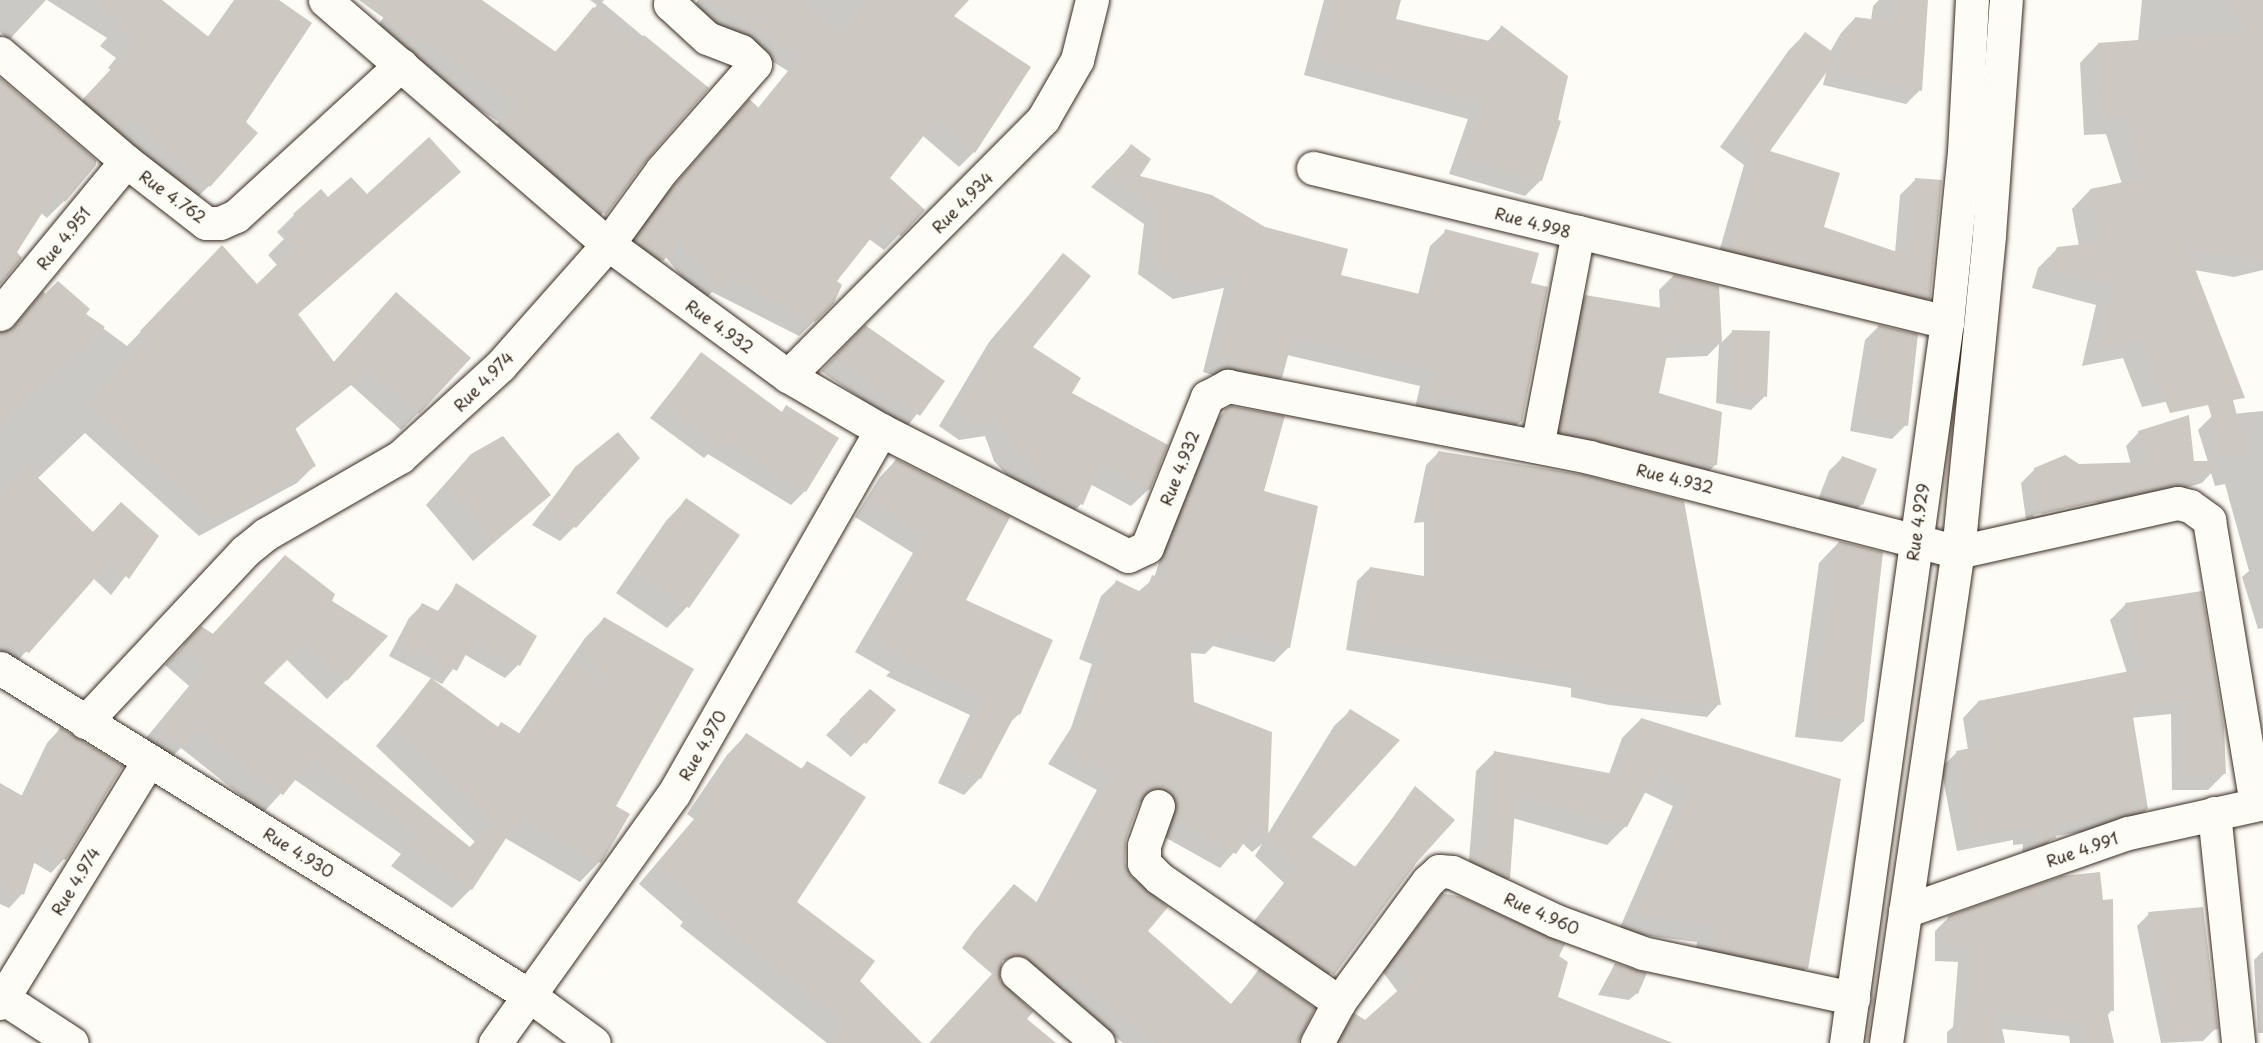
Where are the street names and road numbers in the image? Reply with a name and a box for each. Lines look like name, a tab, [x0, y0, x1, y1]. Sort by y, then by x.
street label: Rue 4.762	[136, 165, 210, 227]
street label: Rue 4.934	[927, 167, 997, 237]
street label: Rue 4.951	[32, 202, 94, 274]
street label: Rue 4.998	[1492, 203, 1574, 241]
street label: Rue 4.932	[682, 295, 758, 357]
street label: Rue 4.974	[449, 347, 517, 415]
street label: Rue 4.932	[1155, 427, 1203, 509]
street label: Rue 4.932	[1634, 459, 1716, 497]
street label: Rue 4.929	[1902, 481, 1932, 563]
street label: Rue 4.970	[674, 706, 730, 784]
street label: Rue 4.930	[260, 822, 338, 882]
street label: Rue 4.991	[2043, 828, 2121, 870]
street label: Rue 4.974	[46, 843, 104, 919]
street label: Rue 4.960	[1501, 888, 1583, 938]

